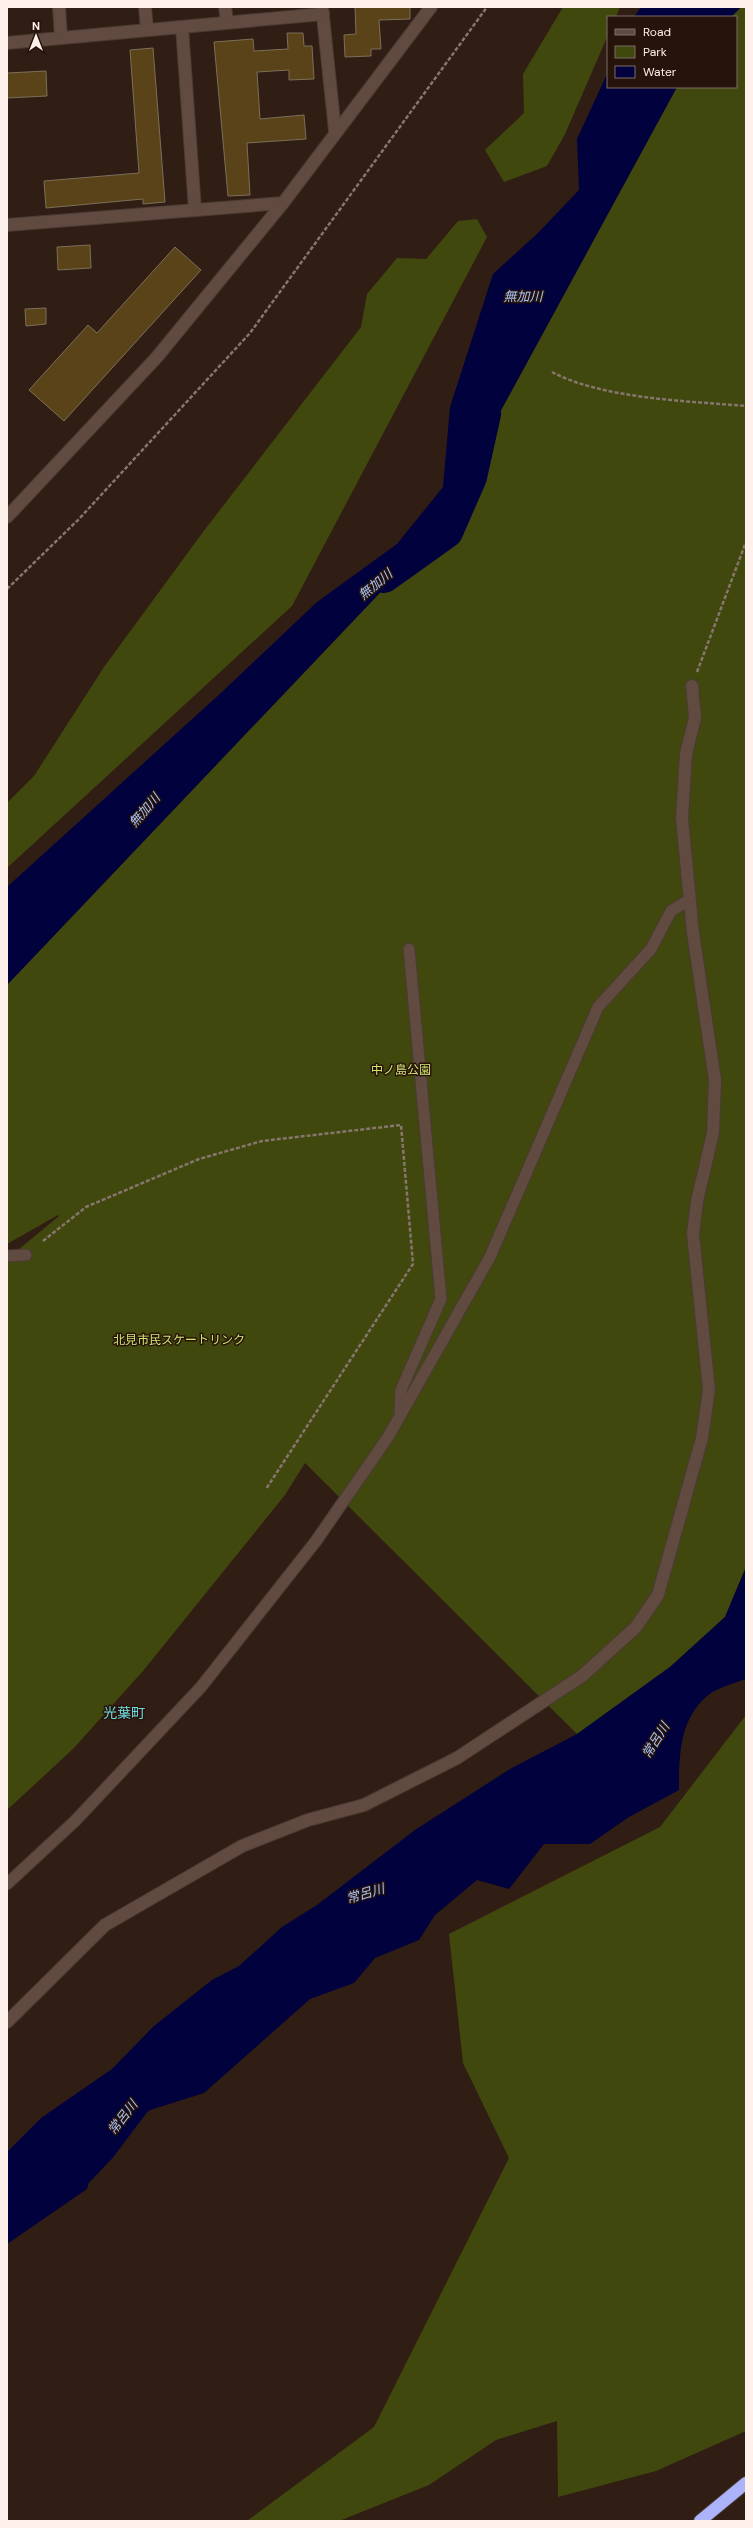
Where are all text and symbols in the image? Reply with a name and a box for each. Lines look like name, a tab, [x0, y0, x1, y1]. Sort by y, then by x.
north arrow	[16, 16, 56, 56]
legend	[607, 16, 737, 88]
text: N	[32, 19, 40, 33]
text: Road	[643, 24, 671, 40]
text: Park	[643, 44, 667, 60]
text: Water	[643, 64, 677, 80]
water label: 無加川	[503, 288, 544, 305]
water label: 無加川	[355, 564, 397, 603]
water label: 無加川	[125, 789, 165, 831]
park label: 中ノ島公園	[371, 1062, 431, 1078]
park label: 北見市民スケートリンク	[113, 1332, 245, 1348]
district label: 光葉町	[103, 1704, 145, 1722]
water label: 常呂川	[638, 1718, 674, 1761]
water label: 常呂川	[344, 1879, 388, 1907]
water label: 常呂川	[104, 2095, 142, 2138]

